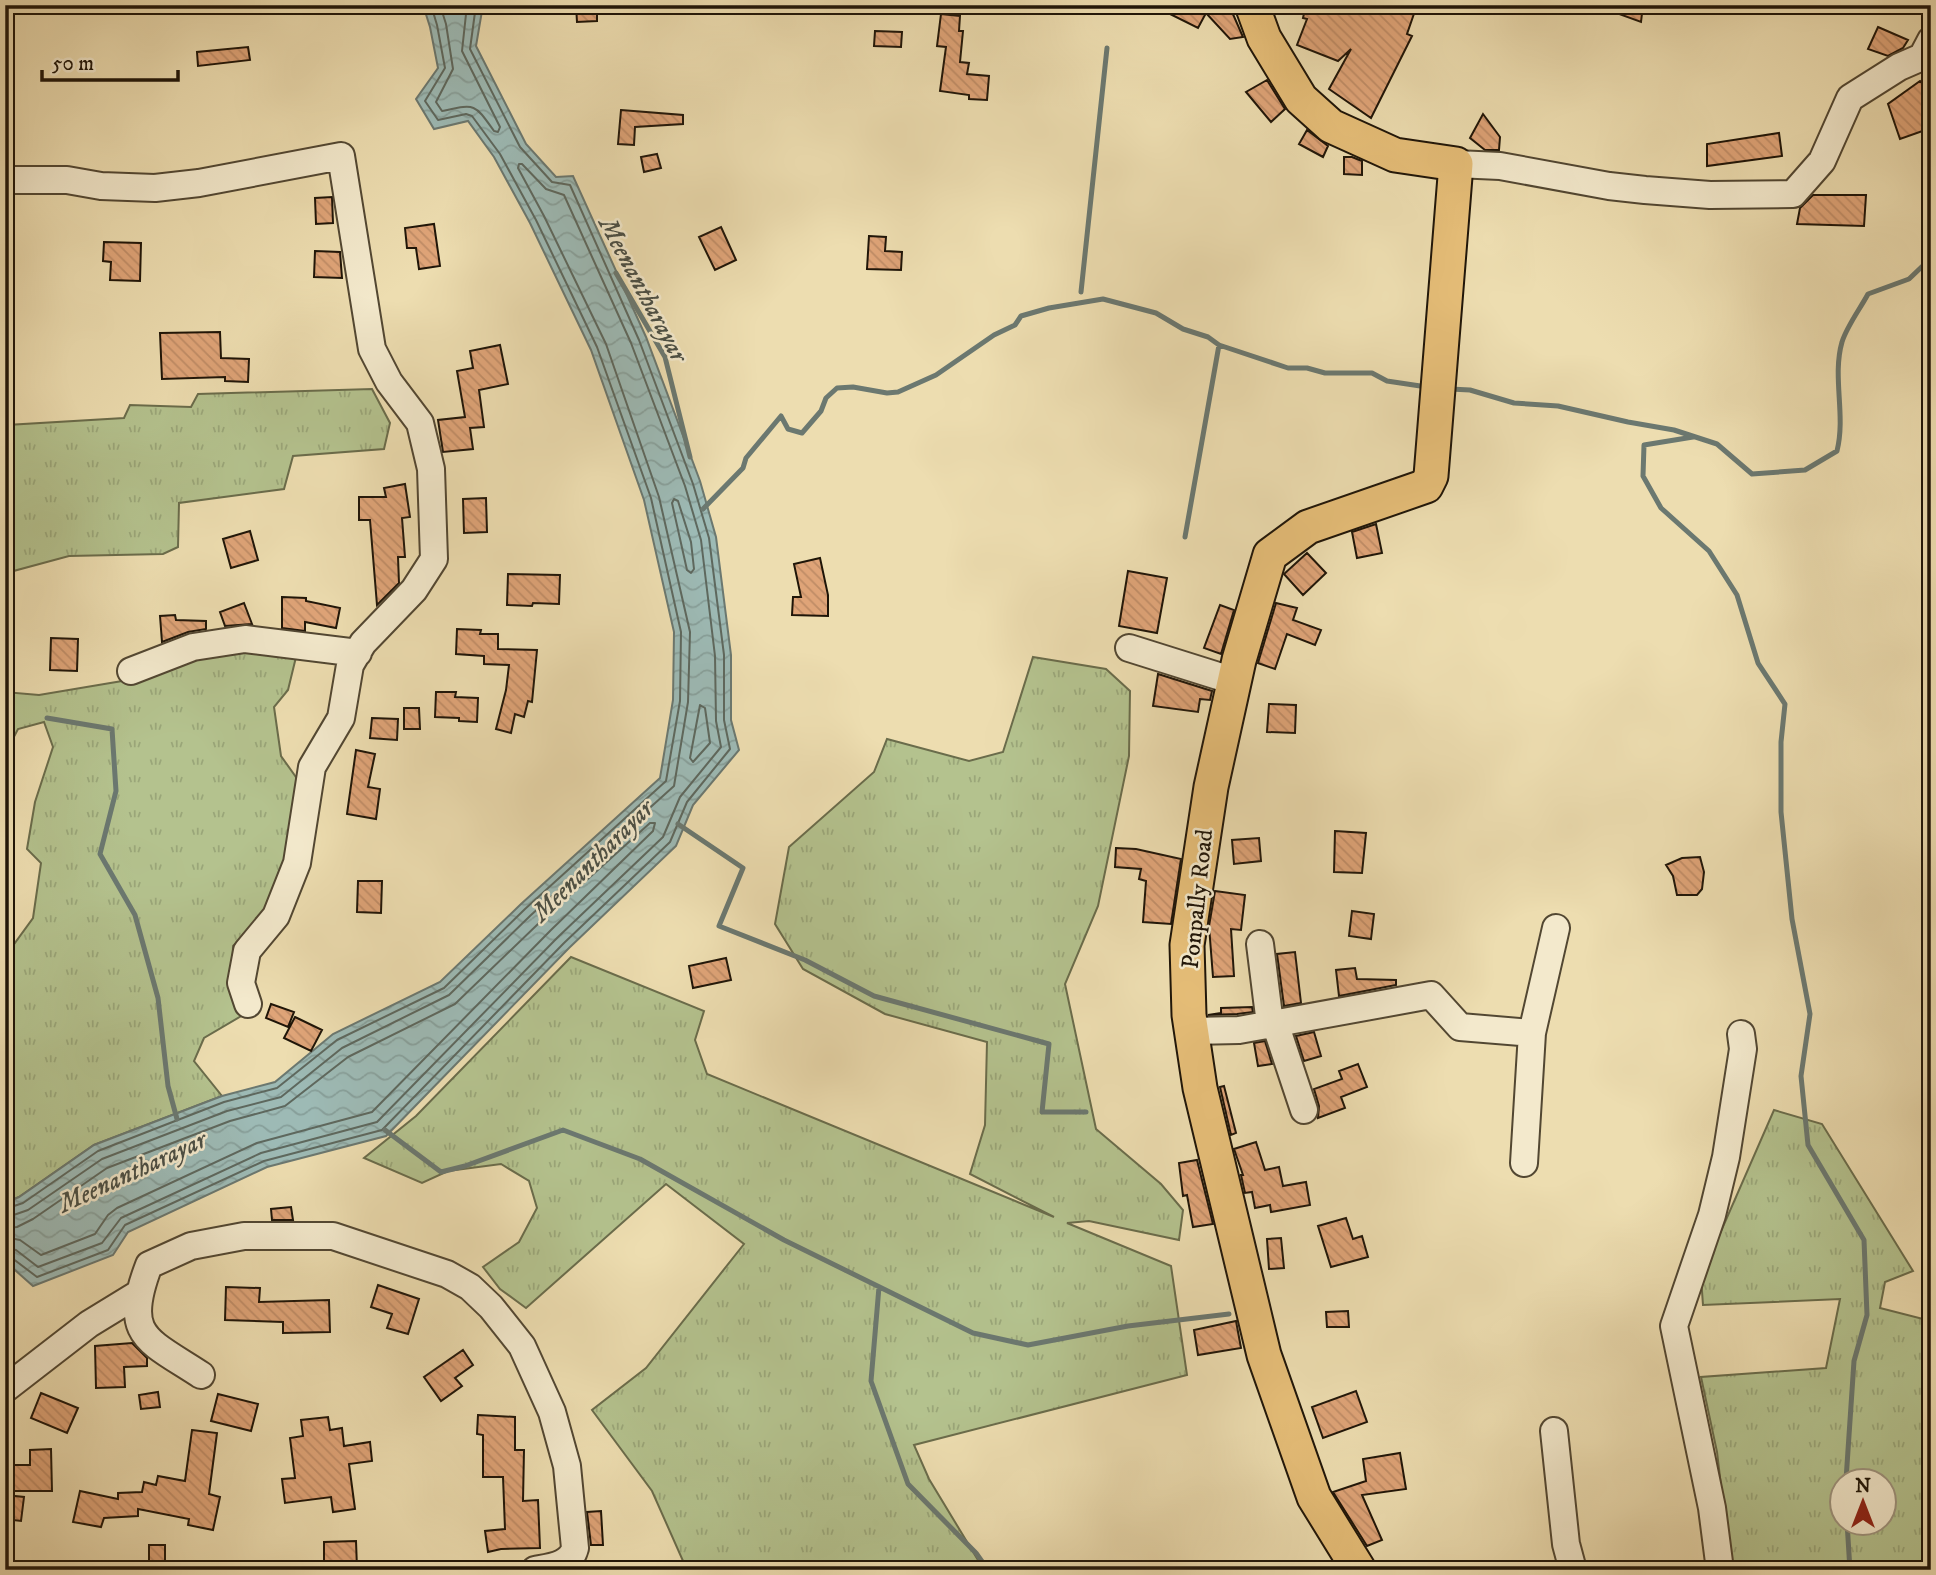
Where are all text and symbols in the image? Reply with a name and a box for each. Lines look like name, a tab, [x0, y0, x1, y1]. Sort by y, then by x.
scale bar	[42, 38, 178, 82]
text: 50 m	[52, 51, 94, 77]
water label: Meenantharayar	[590, 210, 696, 369]
water label: Meenantharayar	[524, 792, 662, 931]
street label: Ponpally Road	[1176, 828, 1220, 970]
water label: Meenantharayar	[52, 1123, 213, 1222]
north arrow	[1828, 1466, 1898, 1536]
text: N	[1855, 1475, 1871, 1498]

